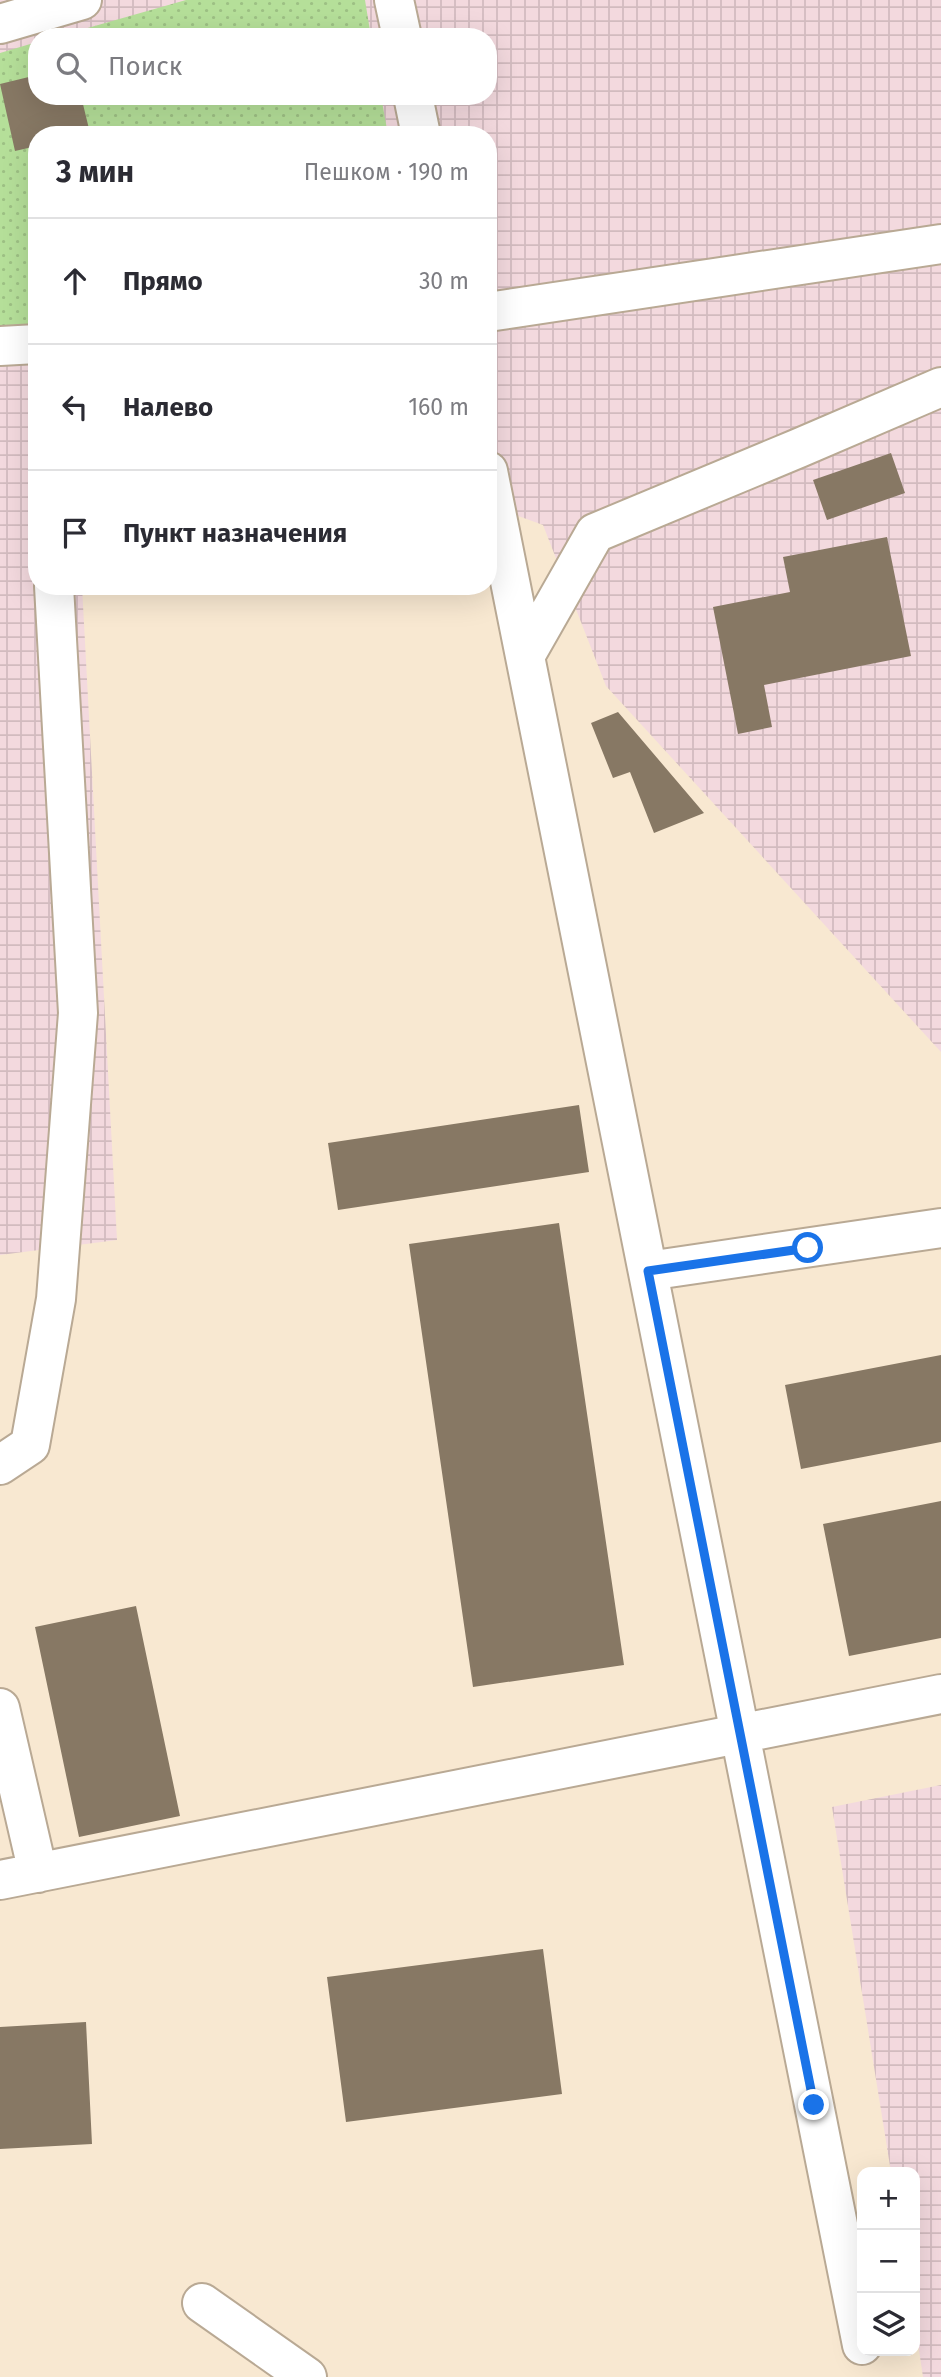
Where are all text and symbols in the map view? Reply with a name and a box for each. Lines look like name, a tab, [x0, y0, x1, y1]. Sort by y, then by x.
search box	[28, 28, 497, 105]
icon: search	[52, 48, 90, 86]
text: Поиск	[108, 51, 182, 82]
text: 3 мин	[56, 154, 134, 190]
text: Пешком · 190 m	[304, 158, 469, 186]
icon: ahead	[56, 262, 94, 300]
text: Прямо	[123, 266, 203, 297]
text: 30 m	[419, 267, 469, 295]
icon: left	[56, 388, 94, 426]
text: Налево	[123, 392, 213, 423]
text: 160 m	[408, 393, 469, 421]
icon: arrive	[56, 514, 94, 552]
text: Пункт назначения	[123, 518, 347, 549]
route start	[792, 1232, 823, 1263]
route end	[798, 2089, 829, 2120]
map controls	[857, 2167, 920, 2356]
button: +	[857, 2167, 920, 2230]
button: −	[857, 2230, 920, 2293]
button: layers	[857, 2293, 920, 2356]

